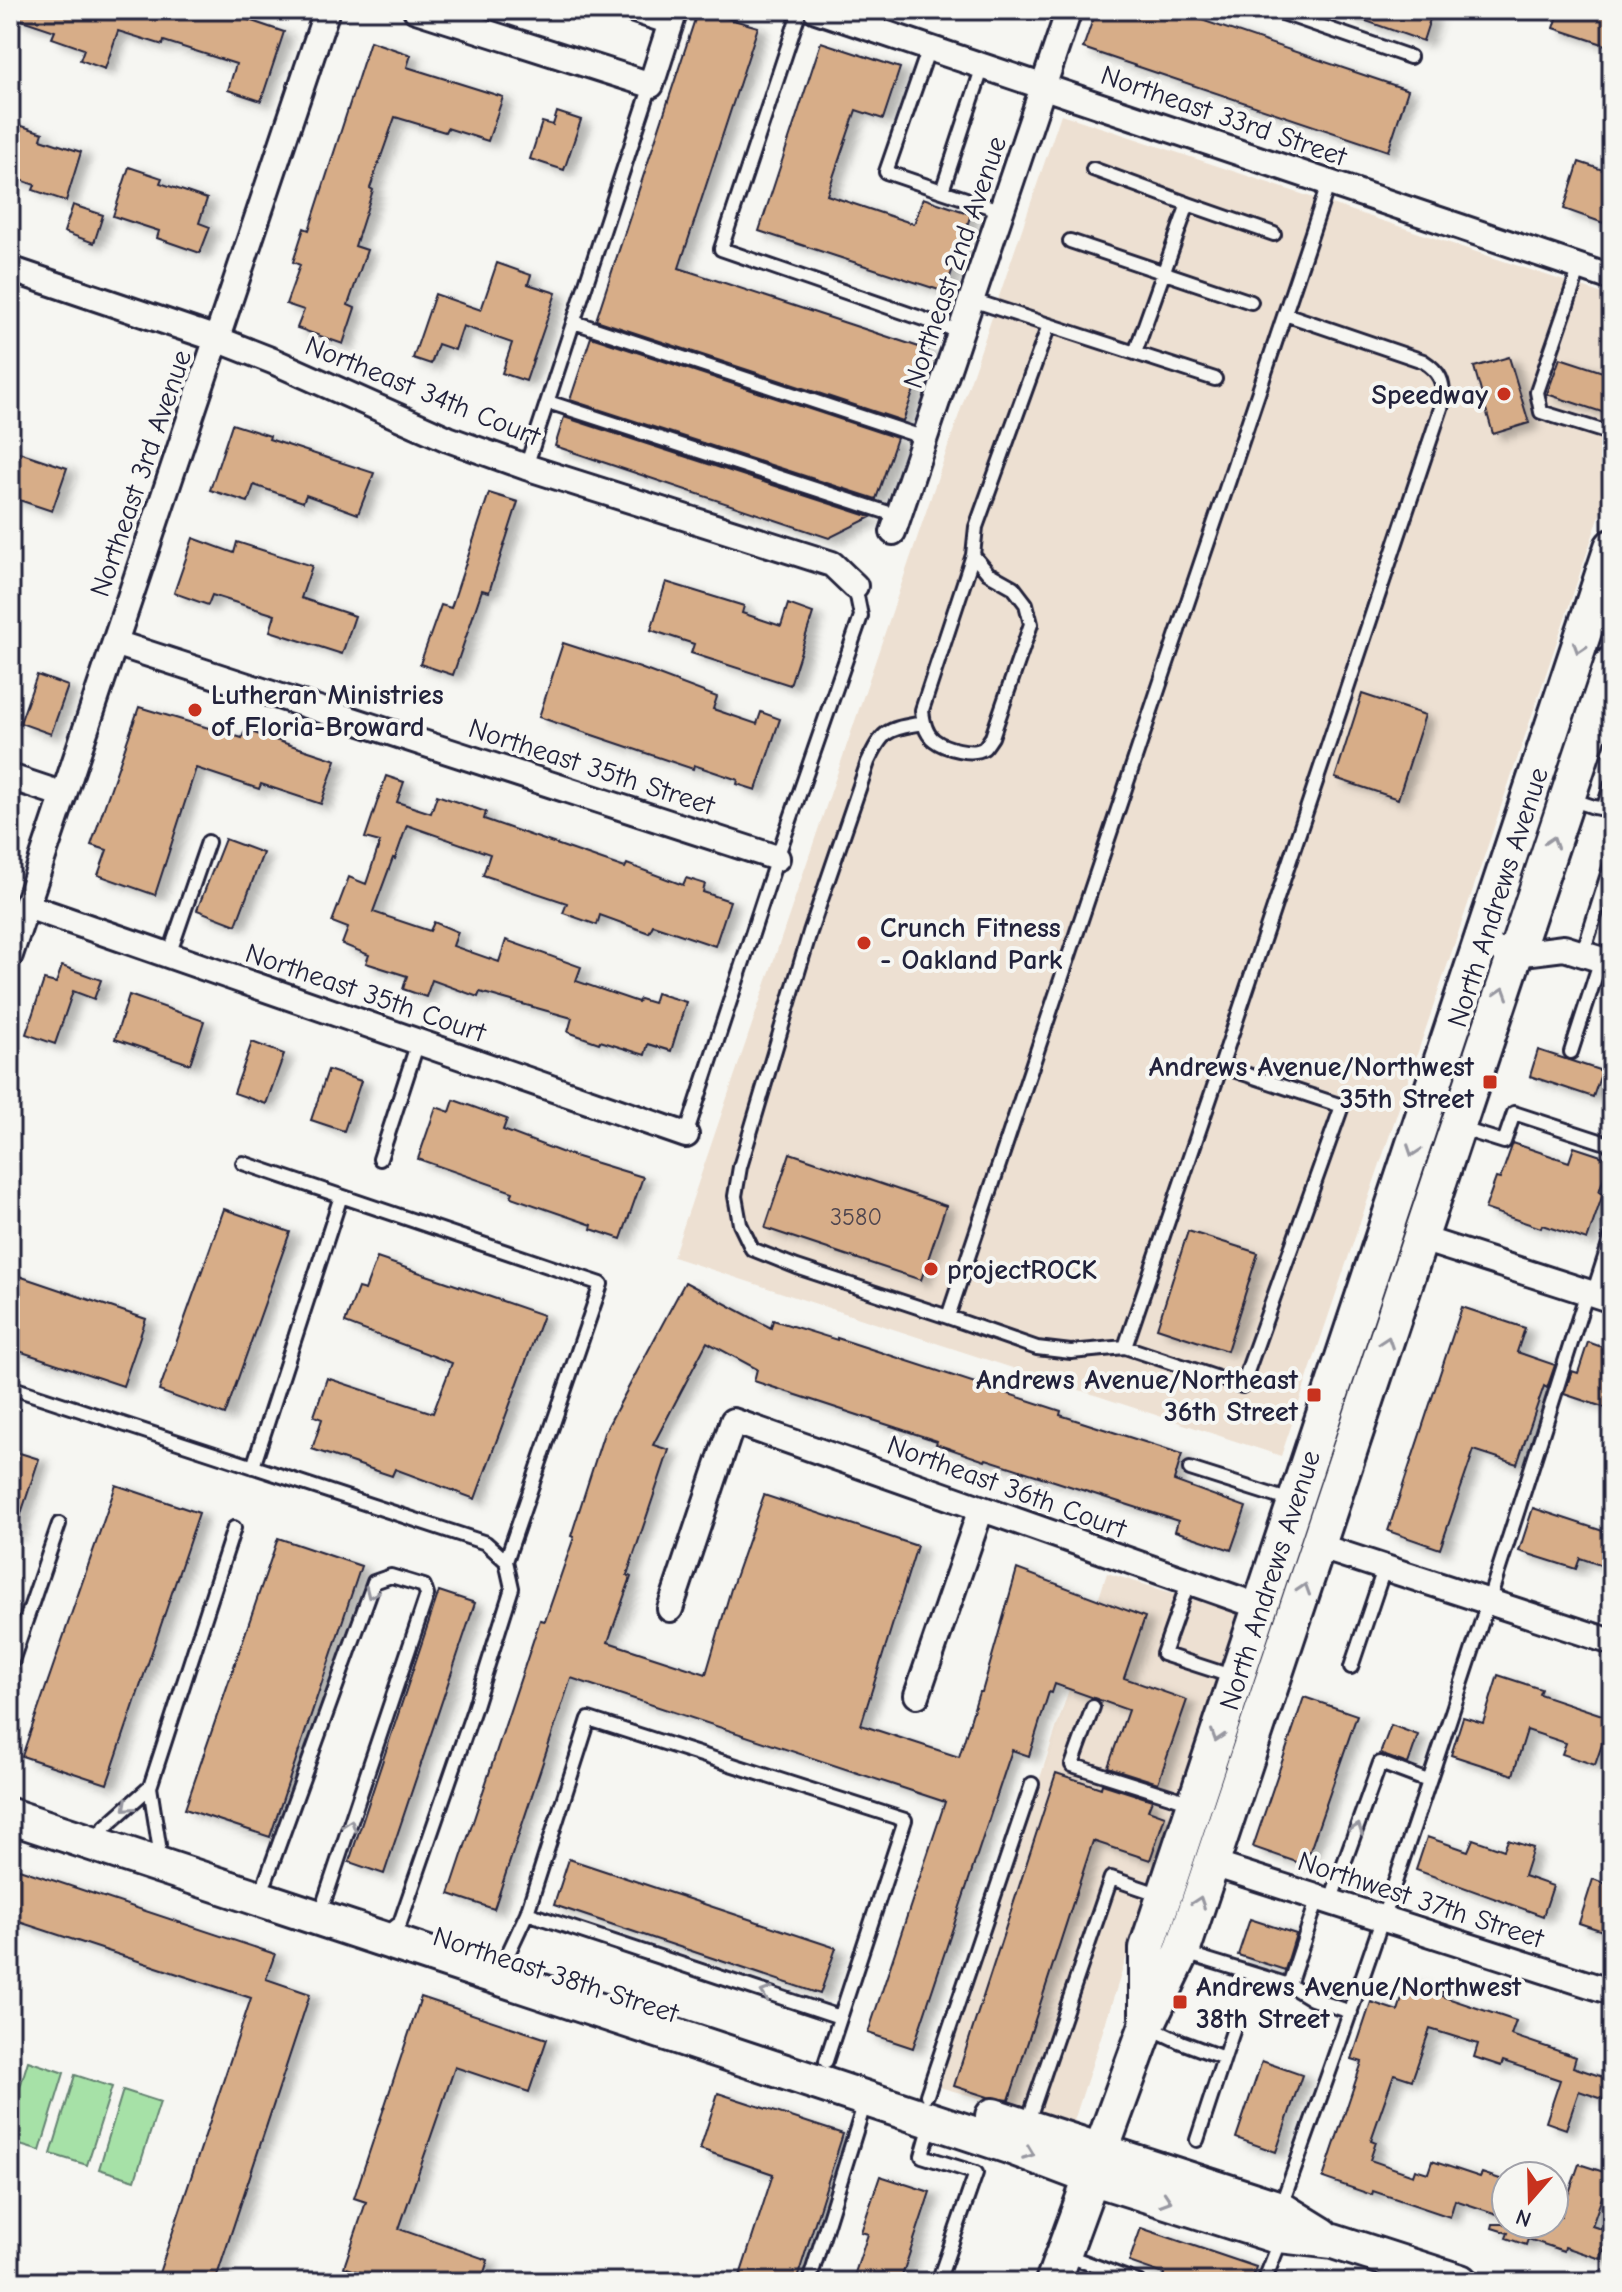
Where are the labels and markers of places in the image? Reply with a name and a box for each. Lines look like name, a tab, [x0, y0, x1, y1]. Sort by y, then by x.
place label: Speedway	[1372, 379, 1488, 411]
marker: Speedway	[1495, 385, 1513, 403]
place label: Lutheran Ministries of Floria-Broward	[211, 679, 444, 743]
marker: Lutheran Ministries of Floria-Broward	[186, 701, 204, 719]
place label: Crunch Fitness - Oakland Park	[880, 912, 1063, 976]
marker: Crunch Fitness - Oakland Park	[855, 934, 873, 952]
place label: Andrews Avenue/Northwest 35th Street	[1149, 1051, 1475, 1115]
marker: Andrews Avenue/Northwest 35th Street	[1481, 1073, 1499, 1091]
place label: projectROCK	[947, 1254, 1097, 1286]
marker: projectROCK	[922, 1260, 940, 1278]
place label: Andrews Avenue/Northeast 36th Street	[976, 1364, 1299, 1428]
marker: Andrews Avenue/Northeast 36th Street	[1305, 1386, 1323, 1404]
place label: Andrews Avenue/Northwest 38th Street	[1196, 1971, 1522, 2035]
marker: Andrews Avenue/Northwest 38th Street	[1171, 1993, 1189, 2011]

